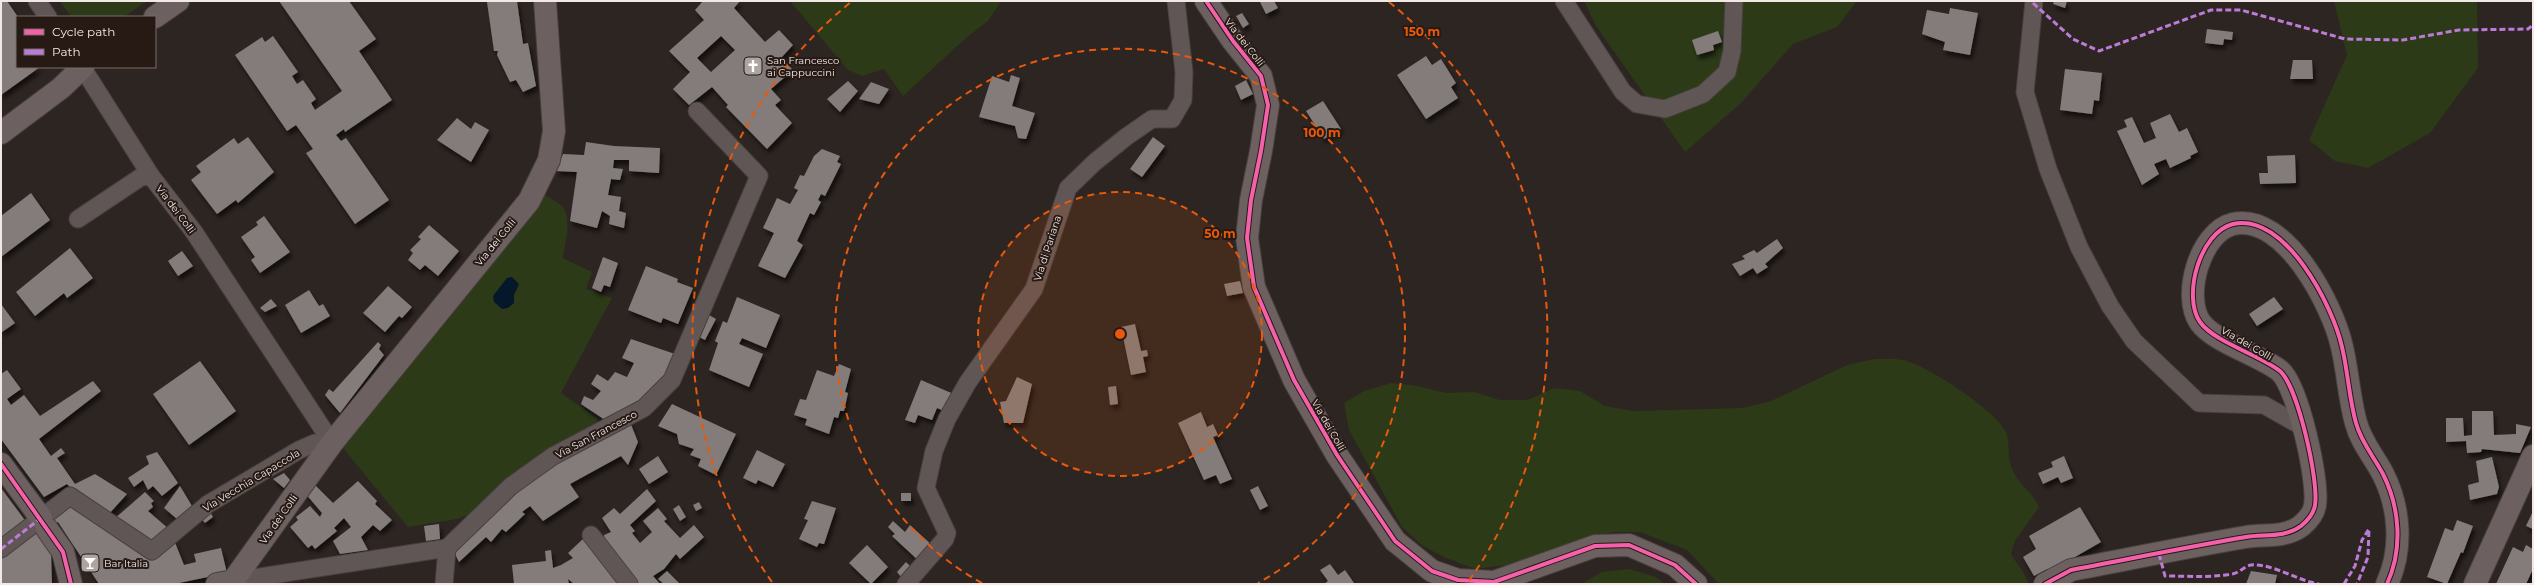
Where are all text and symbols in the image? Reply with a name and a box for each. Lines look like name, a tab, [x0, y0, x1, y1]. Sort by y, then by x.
legend	[16, 16, 156, 68]
street label: Via dei Colli	[1222, 16, 1267, 69]
text: Cycle path	[52, 24, 115, 39]
text: 150 m	[1404, 24, 1440, 39]
text: Path	[52, 44, 81, 59]
place label: San Francesco ai Cappuccini	[767, 54, 839, 79]
church icon: San Francesco ai Cappuccini	[742, 55, 764, 77]
text: 100 m	[1304, 125, 1340, 140]
street label: Via dei Colli	[153, 182, 198, 236]
street label: Via di Pariana	[1031, 214, 1064, 283]
street label: Via dei Colli	[472, 216, 518, 269]
text: 50 m	[1204, 226, 1236, 241]
street label: Via dei Colli	[2219, 323, 2275, 363]
centre of rings	[1113, 327, 1127, 341]
street label: Via dei Colli	[1309, 397, 1349, 453]
street label: Via San Francesco	[553, 408, 639, 461]
street label: Via Vecchia Capaccola	[200, 446, 302, 515]
street label: Via dei Colli	[257, 492, 300, 547]
bar icon: Bar Italia	[79, 552, 101, 574]
place label: Bar Italia	[104, 557, 148, 570]

